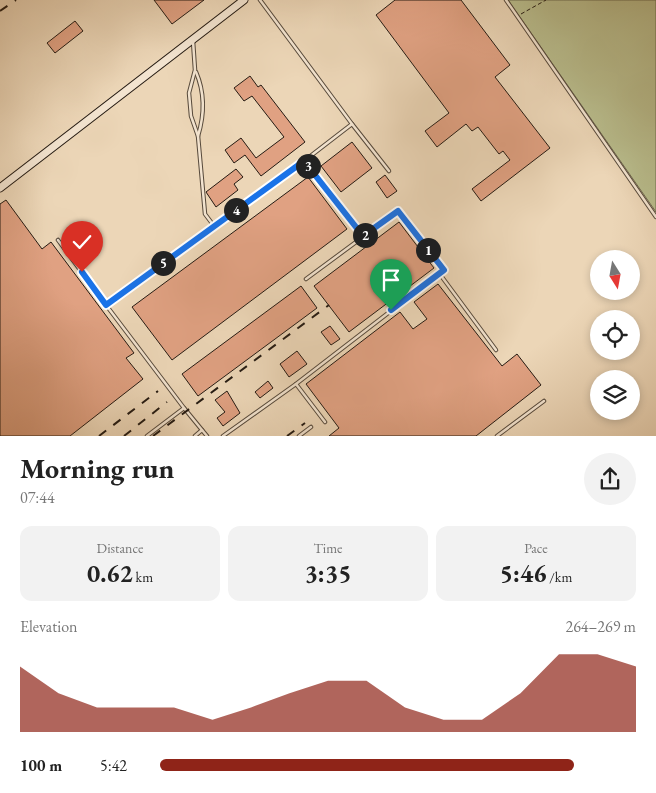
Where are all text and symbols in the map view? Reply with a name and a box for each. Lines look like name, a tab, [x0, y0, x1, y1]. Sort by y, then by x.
pin: 3	[296, 154, 320, 178]
text: 3	[305, 157, 312, 175]
pin: 4	[224, 198, 248, 222]
text: 4	[233, 201, 240, 219]
pin	[61, 221, 103, 272]
pin: 2	[352, 222, 378, 248]
text: 2	[362, 226, 369, 244]
icon: check	[68, 228, 96, 256]
pin: 1	[416, 238, 440, 262]
text: 1	[425, 241, 432, 259]
pin: 5	[150, 250, 176, 276]
north arrow	[590, 250, 640, 300]
map controls	[590, 250, 640, 420]
text: 5	[160, 254, 167, 272]
pin	[370, 259, 412, 310]
icon: arrive	[377, 266, 405, 294]
button: locate	[590, 310, 640, 360]
button: layers	[590, 370, 640, 420]
text: Morning run	[20, 450, 174, 486]
button: share	[584, 453, 636, 505]
text: 07:44	[20, 487, 55, 508]
text: Distance	[97, 539, 143, 557]
text: Time	[313, 539, 343, 557]
text: Pace	[524, 539, 548, 557]
text: 0.62	[87, 557, 133, 589]
text: 3:35	[305, 557, 351, 589]
text: 5:46	[500, 557, 546, 589]
text: km	[133, 568, 153, 586]
text: /km	[546, 568, 572, 586]
text: Elevation	[20, 616, 78, 637]
text: 264–269 m	[565, 616, 636, 637]
text: 100 m	[20, 755, 62, 776]
text: 5:42	[100, 755, 127, 776]

